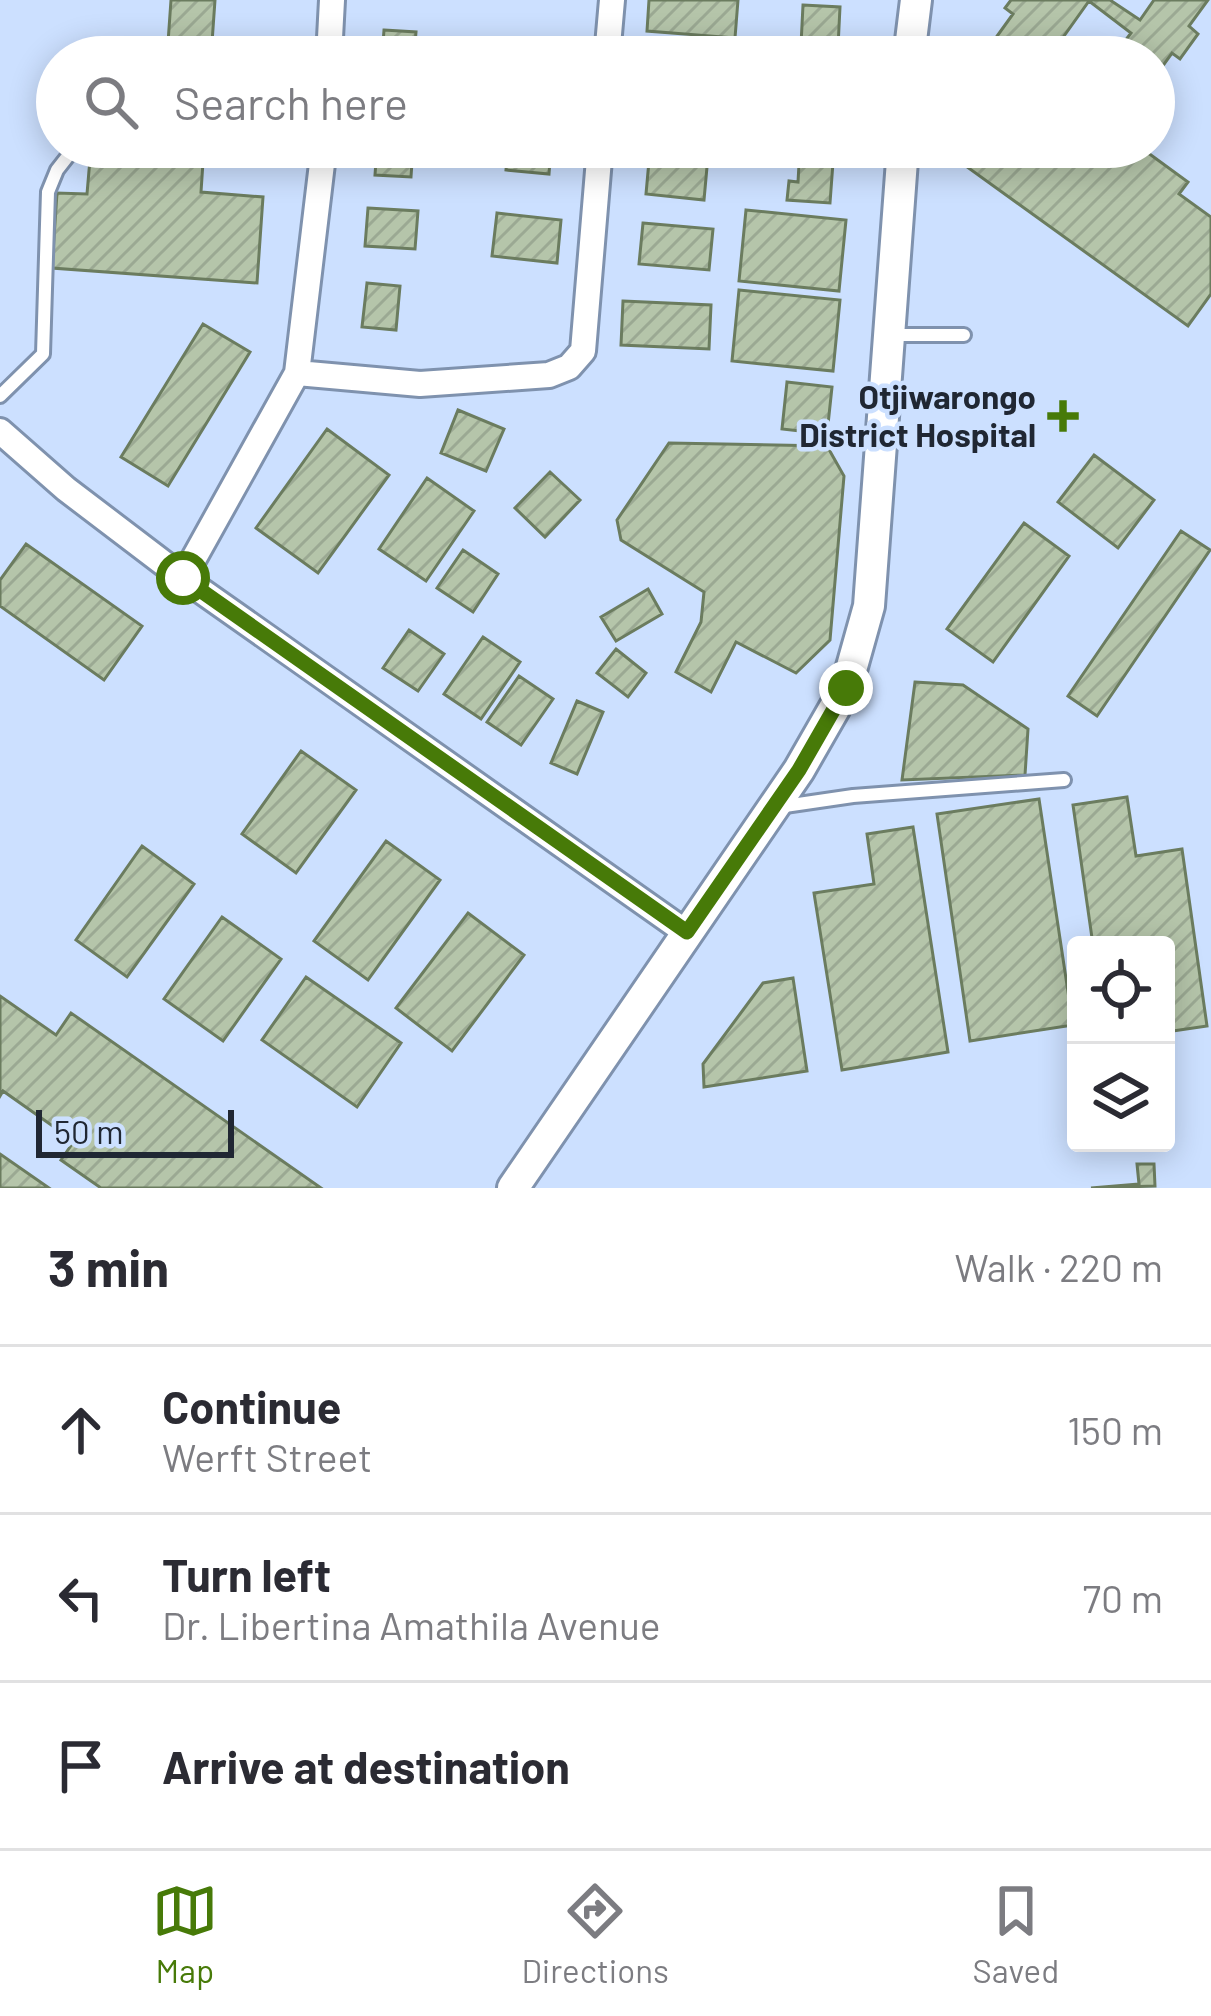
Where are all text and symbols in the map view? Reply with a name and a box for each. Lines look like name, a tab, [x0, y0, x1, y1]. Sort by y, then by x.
search box	[36, 36, 1175, 168]
icon: search	[78, 69, 144, 135]
text: Search here	[174, 75, 408, 129]
place label: Otjiwarongo District Hospital	[799, 376, 1036, 454]
marker: Otjiwarongo District Hospital	[1047, 400, 1079, 432]
route start	[156, 551, 210, 605]
route end	[819, 661, 873, 715]
map controls	[1067, 936, 1175, 1152]
button: locate	[1067, 936, 1175, 1044]
button: layers	[1067, 1044, 1175, 1152]
scale bar	[36, 1104, 234, 1157]
text: 50 m	[54, 1111, 124, 1151]
text: 3 min	[48, 1236, 169, 1297]
text: Walk · 220 m	[954, 1243, 1163, 1290]
text: Continue	[162, 1379, 341, 1433]
icon: ahead	[48, 1397, 114, 1463]
text: 150 m	[1067, 1406, 1163, 1453]
text: Werft Street	[162, 1433, 372, 1480]
text: Turn left	[162, 1547, 331, 1601]
icon: left	[48, 1565, 114, 1631]
text: 70 m	[1082, 1574, 1163, 1621]
text: Dr. Libertina Amathila Avenue	[162, 1601, 661, 1648]
icon: arrive	[48, 1733, 114, 1799]
text: Arrive at destination	[162, 1739, 570, 1793]
tab: Map	[152, 1878, 218, 1990]
tab: Directions	[521, 1878, 669, 1990]
tab: Saved	[973, 1878, 1059, 1990]

